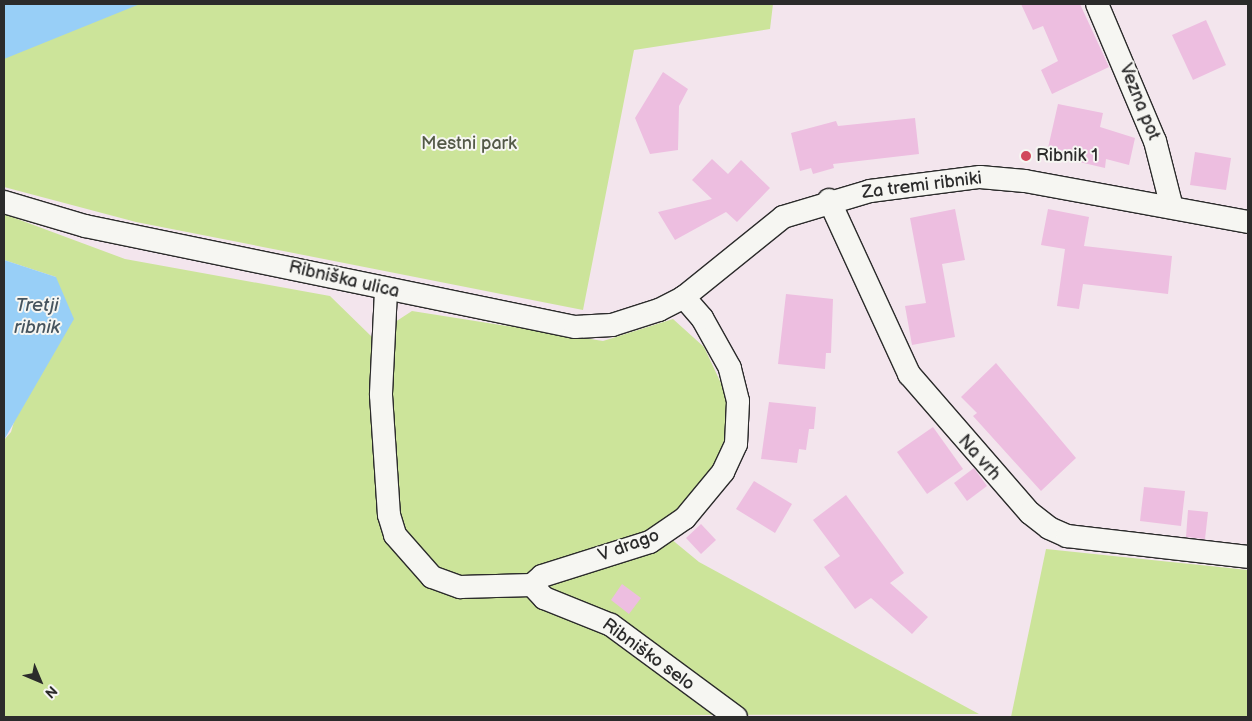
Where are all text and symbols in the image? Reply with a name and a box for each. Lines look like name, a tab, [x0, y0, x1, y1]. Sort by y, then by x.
street label: Vezna pot	[1114, 61, 1164, 143]
park label: Mestni park	[421, 133, 517, 155]
place label: Ribnik 1	[1036, 145, 1098, 167]
marker: Ribnik 1	[1020, 150, 1032, 162]
street label: Za tremi ribniki	[861, 168, 983, 204]
street label: Ribniška ulica	[286, 257, 402, 303]
water label: Tretji ribnik	[14, 295, 60, 339]
street label: Na vrh	[953, 431, 1005, 485]
street label: V drago	[596, 525, 662, 567]
street label: Ribniško selo	[598, 614, 698, 696]
north arrow	[15, 656, 65, 706]
text: N	[41, 682, 61, 702]

